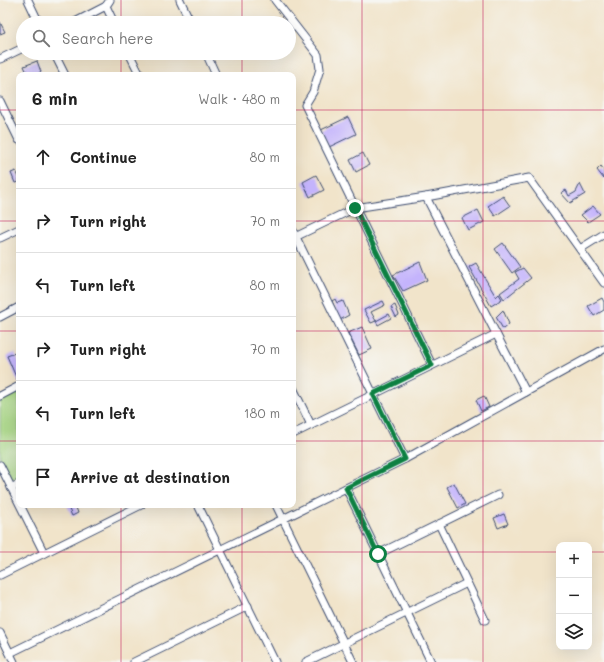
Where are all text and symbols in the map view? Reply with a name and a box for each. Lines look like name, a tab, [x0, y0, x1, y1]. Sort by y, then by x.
search box	[16, 16, 296, 60]
icon: search	[30, 27, 52, 49]
text: Search here	[62, 28, 153, 48]
text: 6 min	[32, 87, 77, 109]
text: Walk · 480 m	[198, 90, 280, 107]
icon: ahead	[32, 146, 54, 168]
text: Continue	[70, 147, 137, 167]
text: 80 m	[250, 148, 280, 165]
route end	[346, 199, 364, 217]
icon: right	[32, 210, 54, 232]
text: Turn right	[70, 211, 147, 231]
text: 70 m	[250, 212, 280, 229]
icon: left	[32, 274, 54, 296]
text: Turn left	[70, 275, 135, 295]
text: 80 m	[250, 276, 280, 293]
icon: right	[32, 338, 54, 360]
text: Turn right	[70, 339, 147, 359]
text: 70 m	[250, 340, 280, 357]
icon: left	[32, 402, 54, 424]
text: Turn left	[70, 403, 135, 423]
text: 180 m	[244, 404, 280, 421]
icon: arrive	[32, 466, 54, 488]
text: Arrive at destination	[70, 467, 230, 487]
map controls	[556, 542, 592, 650]
button: +	[556, 542, 592, 578]
route start	[369, 545, 387, 563]
button: −	[556, 578, 592, 614]
button: layers	[556, 614, 592, 650]

